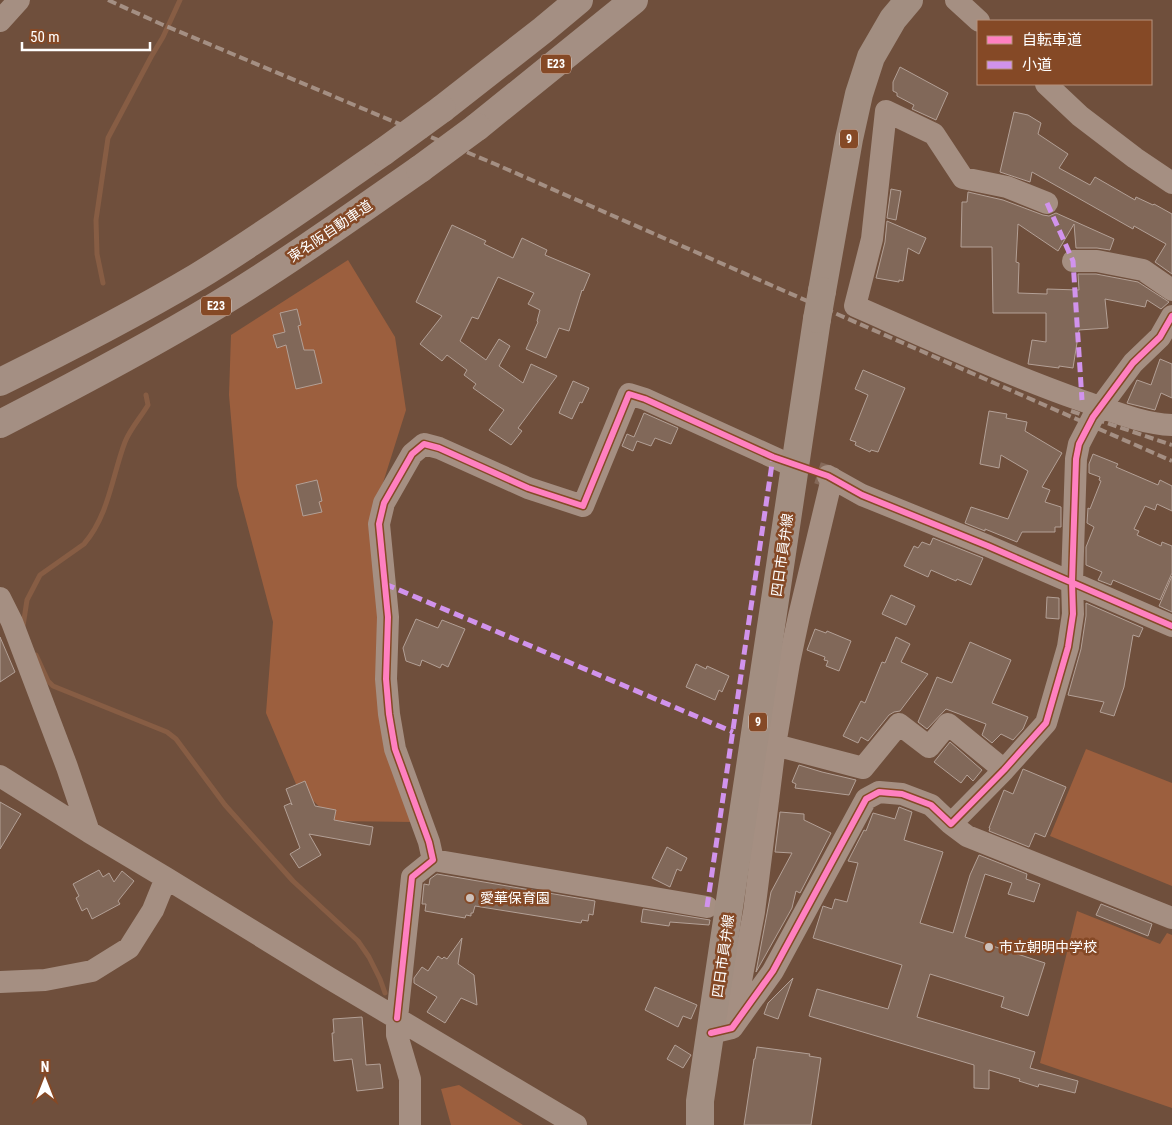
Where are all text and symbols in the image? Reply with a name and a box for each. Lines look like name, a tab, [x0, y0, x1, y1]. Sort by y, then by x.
scale bar	[22, 20, 150, 52]
legend	[977, 20, 1152, 85]
text: 50 m	[30, 28, 60, 46]
text: 自転車道	[1022, 31, 1082, 49]
road number: E23	[541, 54, 571, 74]
text: 小道	[1022, 56, 1052, 74]
road number: 9	[840, 130, 858, 148]
street label: 東名阪自動車道	[285, 197, 375, 265]
road number: E23	[201, 296, 231, 316]
street label: 四日市員弁線	[768, 512, 796, 598]
road number: 9	[749, 712, 767, 732]
place label: 愛華保育園	[480, 890, 550, 906]
marker: 愛華保育園	[464, 892, 476, 904]
street label: 四日市員弁線	[709, 913, 737, 999]
place label: 市立朝明中学校	[999, 939, 1097, 955]
marker: 市立朝明中学校	[983, 941, 995, 953]
north arrow	[20, 1055, 70, 1105]
text: N	[41, 1059, 49, 1075]

